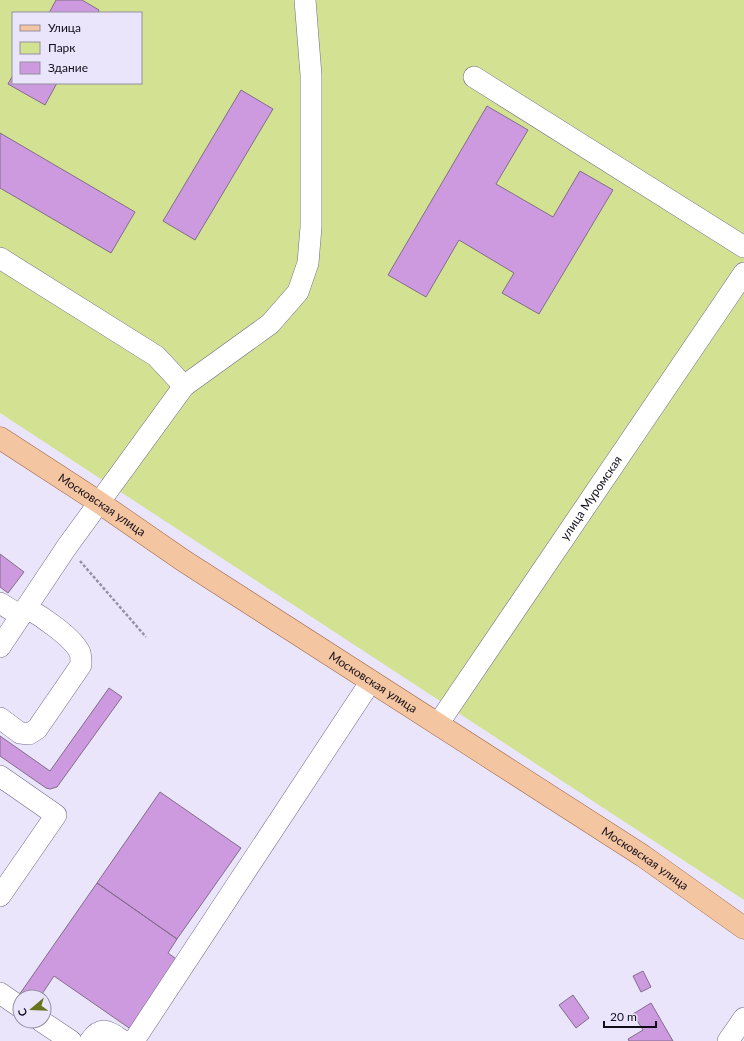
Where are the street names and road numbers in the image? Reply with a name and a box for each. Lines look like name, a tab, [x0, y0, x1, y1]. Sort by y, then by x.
street label: улица Муромская	[557, 453, 625, 543]
street label: Московская улица	[56, 470, 149, 539]
street label: Московская улица	[326, 648, 420, 716]
street label: Московская улица	[599, 823, 692, 893]

